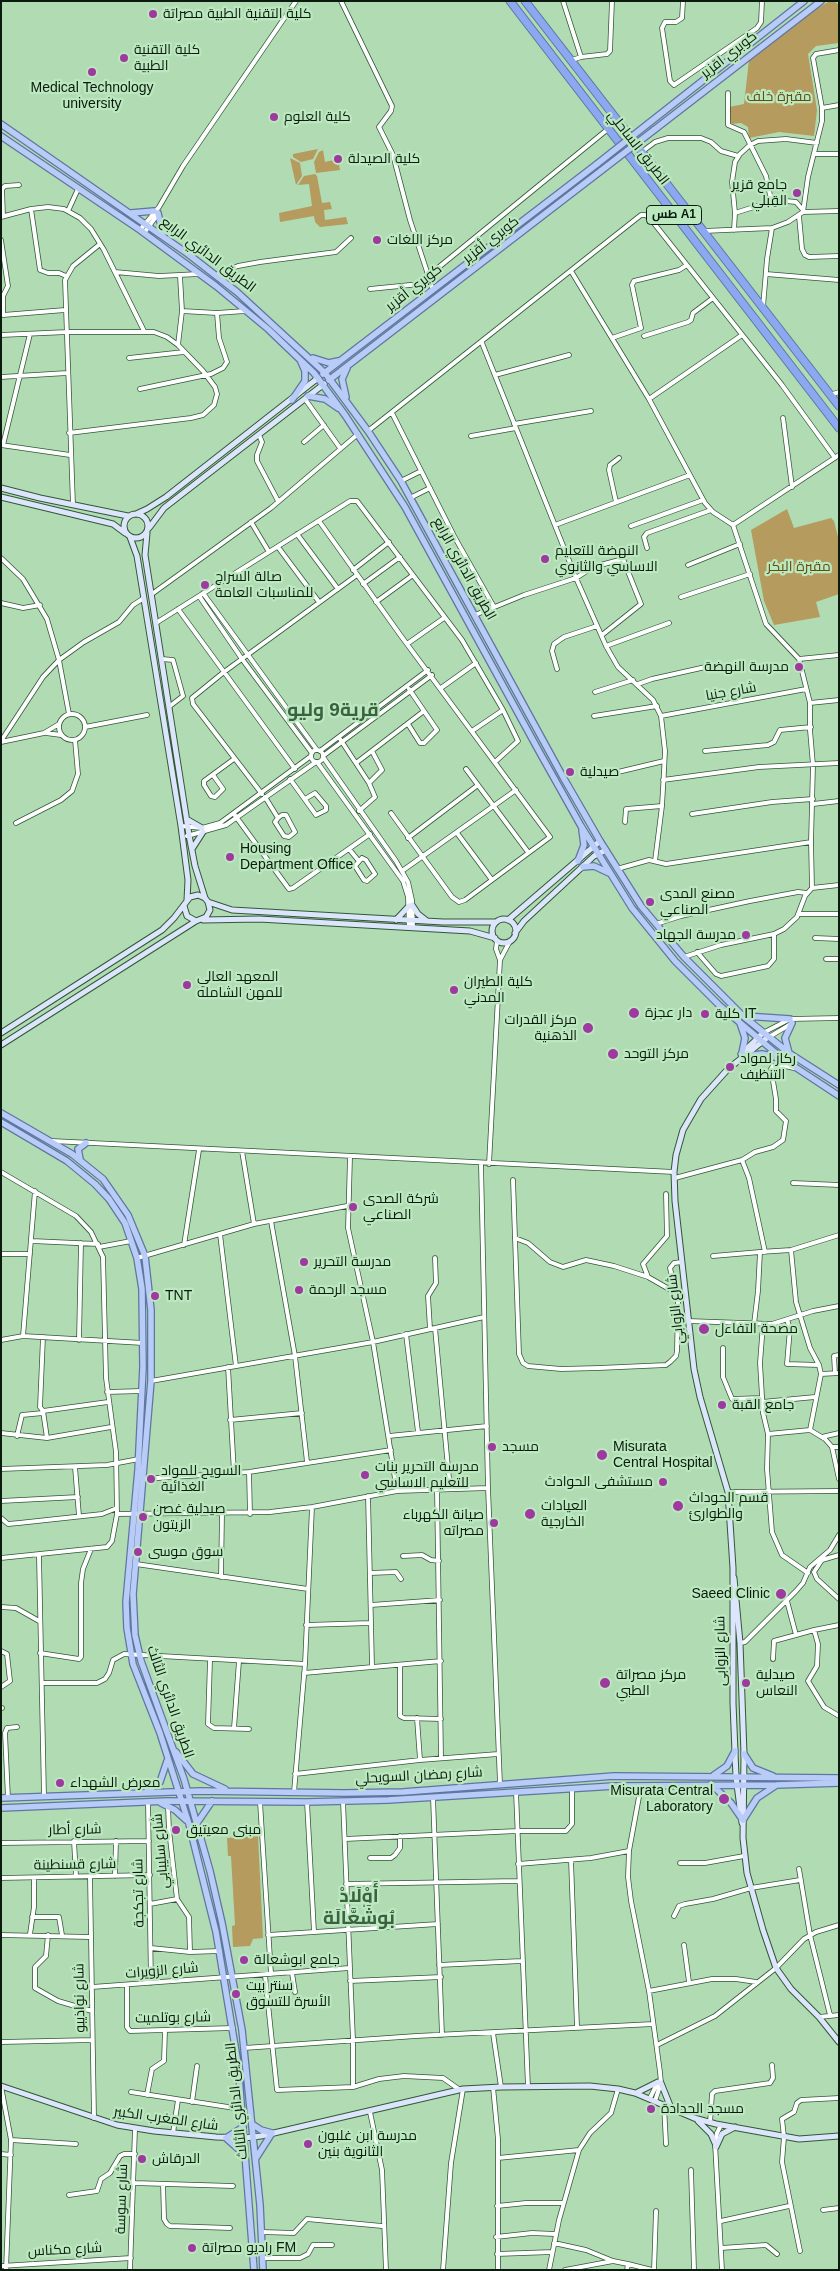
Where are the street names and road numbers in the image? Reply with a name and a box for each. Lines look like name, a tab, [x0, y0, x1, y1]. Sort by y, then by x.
street label: كوبري اقزير	[698, 28, 760, 82]
street label: الطريق الساحلي	[604, 107, 672, 189]
road number: طس A1	[646, 206, 702, 224]
street label: كوبري أقزير	[460, 213, 522, 267]
street label: الطريق الدائري الرابع	[157, 214, 259, 296]
street label: كويري أقزير	[383, 261, 445, 315]
street label: الطريق الدائري الرابع	[429, 515, 499, 623]
street label: شارع جنيا	[704, 679, 758, 705]
street label: شارع الزوابي	[664, 1273, 688, 1345]
street label: شارع الزوابى	[712, 1616, 730, 1686]
street label: الطريق الدائري الثالث	[143, 1643, 197, 1761]
street label: شارع رمضان السويحلي	[355, 1764, 483, 1788]
street label: شارع سليبابي	[149, 1813, 173, 1889]
street label: شارع أطار	[48, 1821, 102, 1839]
street label: شارع قسنطينة	[34, 1856, 116, 1874]
street label: شارع تجكجة	[130, 1858, 148, 1928]
street label: شارع الزويرات	[125, 1959, 199, 1983]
street label: شارع نواذيبو	[71, 1963, 89, 2033]
street label: شارع بوتلميت	[135, 2009, 211, 2027]
street label: الطريق الدائري الثالث	[222, 2041, 252, 2161]
street label: شارع المغرب الكبير	[113, 2103, 219, 2135]
street label: شارع سوسة	[112, 2164, 132, 2234]
street label: شارع مكناس	[27, 2240, 103, 2260]

